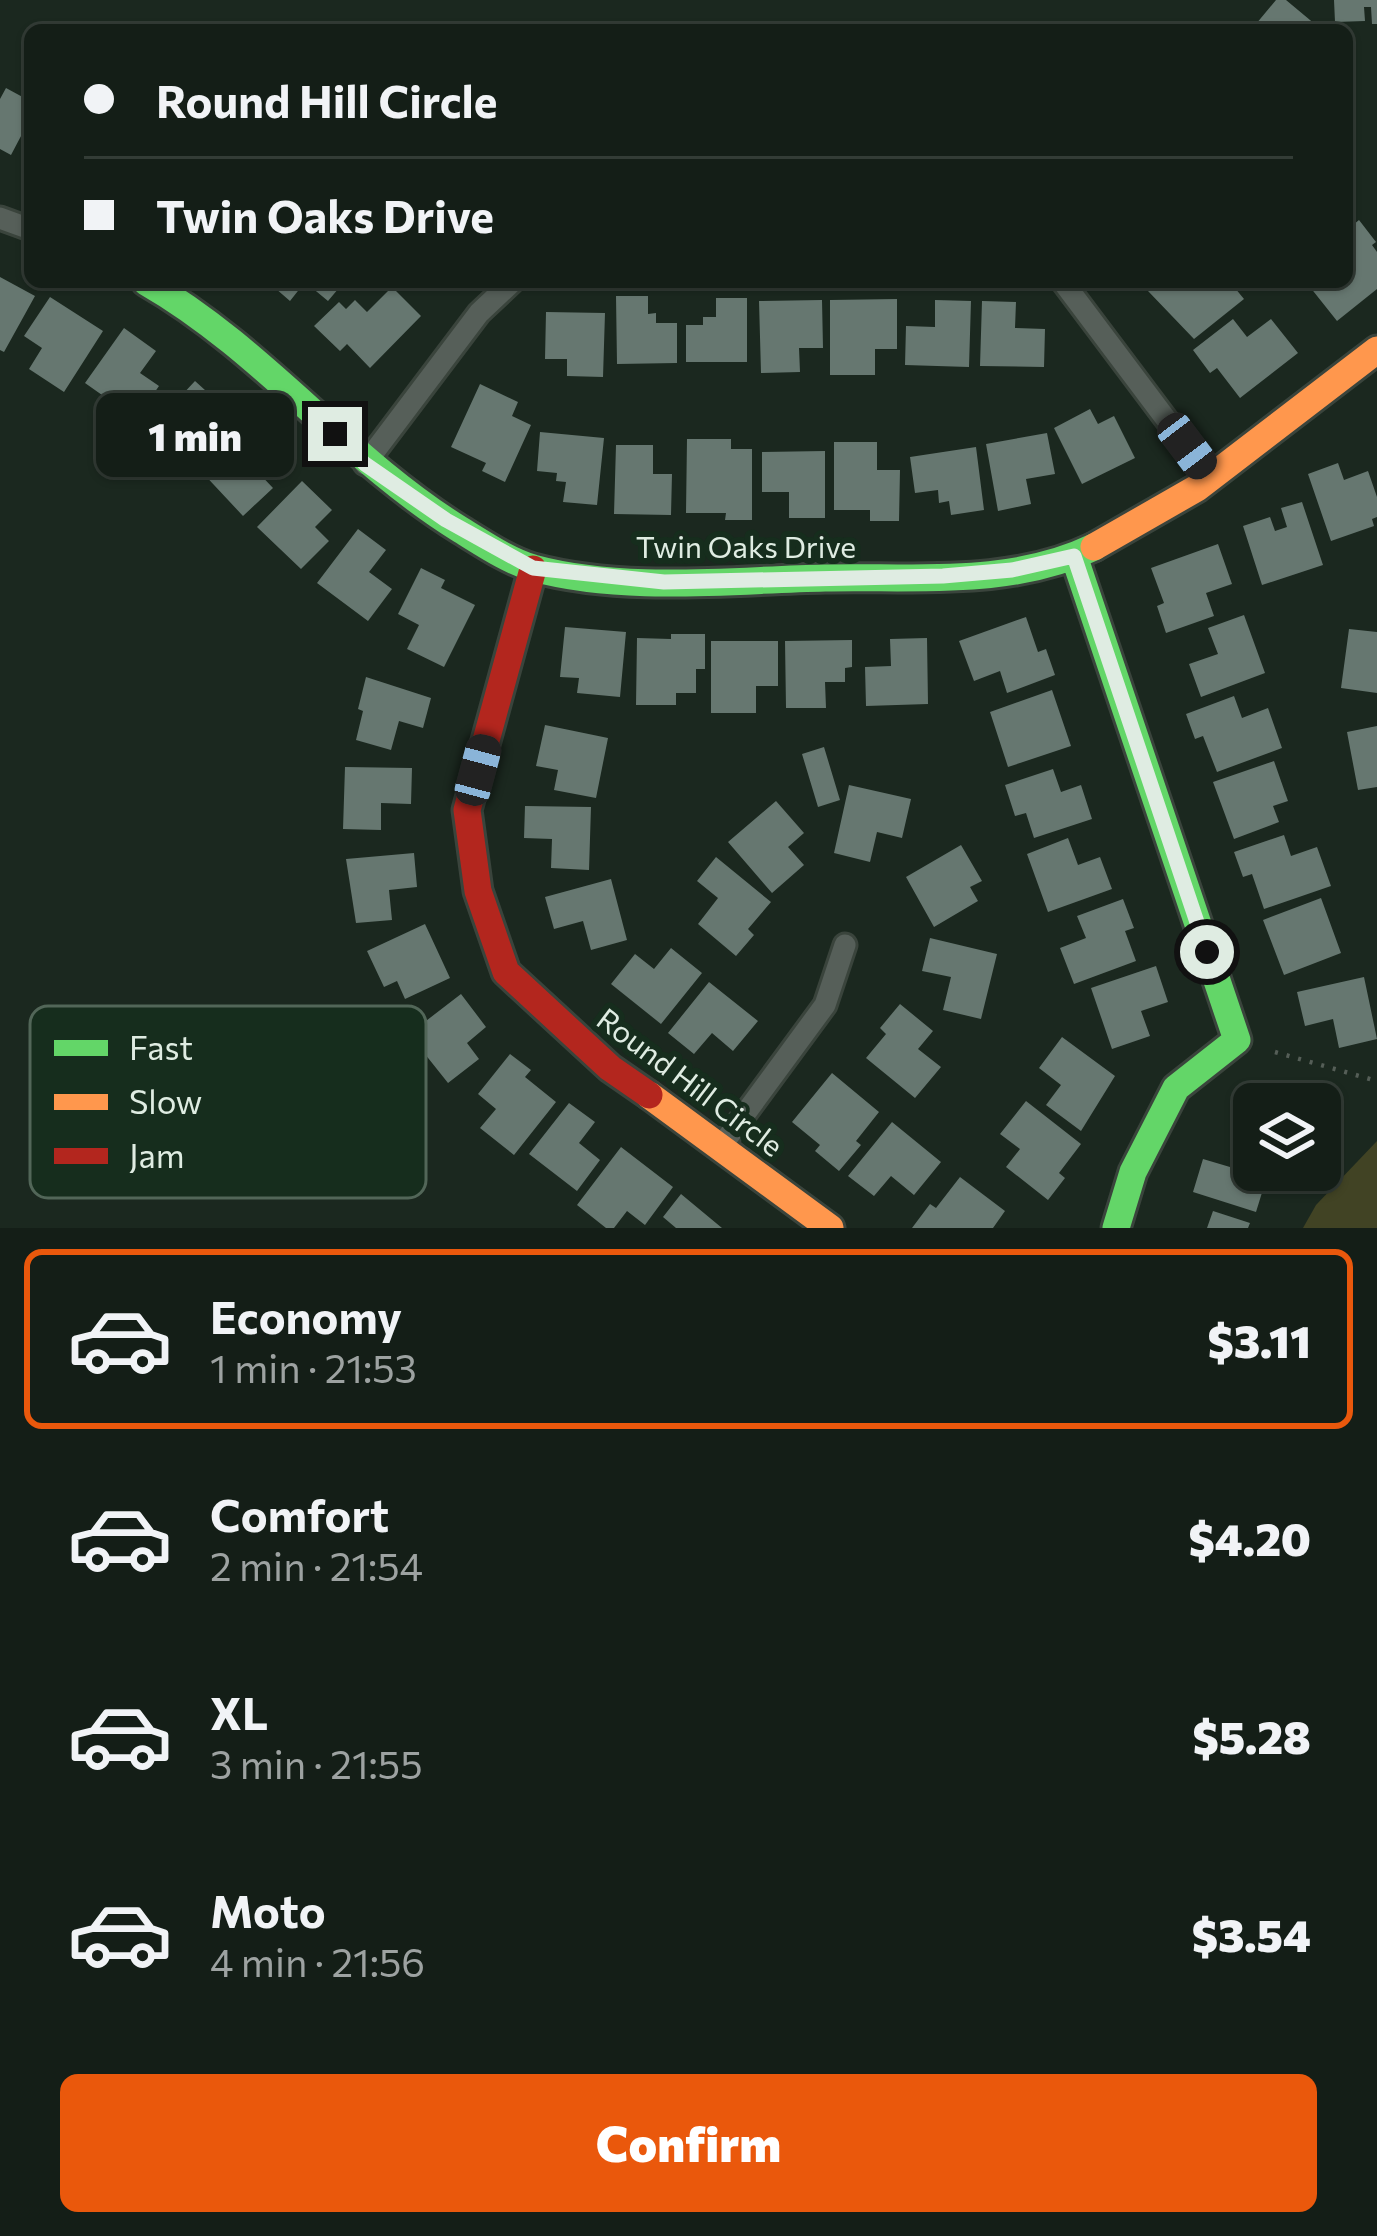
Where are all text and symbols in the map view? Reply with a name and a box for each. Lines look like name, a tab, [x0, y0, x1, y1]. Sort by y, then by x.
text: Round Hill Circle	[156, 72, 497, 127]
text: Twin Oaks Drive	[156, 187, 494, 242]
callout: 1 min	[95, 392, 293, 476]
car	[1151, 406, 1223, 486]
route end	[308, 407, 362, 461]
text: 1 min	[148, 411, 242, 459]
street label: Twin Oaks Drive	[636, 527, 856, 564]
car	[451, 731, 505, 809]
route start	[1180, 925, 1234, 979]
street label: Round Hill Circle	[591, 999, 791, 1163]
legend	[30, 1006, 426, 1198]
text: Fast	[129, 1026, 193, 1067]
text: Slow	[129, 1080, 202, 1121]
map controls	[1233, 1083, 1341, 1191]
button: layers	[1233, 1083, 1341, 1191]
text: Jam	[129, 1134, 185, 1175]
icon: car	[66, 1285, 174, 1393]
text: Economy	[210, 1288, 402, 1343]
text: $3.11	[1207, 1312, 1311, 1367]
text: 1 min · 21:53	[210, 1343, 417, 1391]
icon: car	[66, 1483, 174, 1591]
text: Comfort	[210, 1486, 389, 1541]
text: $4.20	[1189, 1510, 1311, 1565]
text: 2 min · 21:54	[210, 1541, 423, 1589]
icon: car	[66, 1681, 174, 1789]
text: XL	[210, 1684, 268, 1739]
text: $5.28	[1193, 1708, 1311, 1763]
text: 3 min · 21:55	[210, 1739, 423, 1787]
icon: car	[66, 1879, 174, 1987]
text: Moto	[210, 1882, 326, 1937]
text: $3.54	[1192, 1906, 1311, 1961]
text: 4 min · 21:56	[210, 1937, 425, 1985]
button: Confirm	[60, 2074, 1317, 2212]

